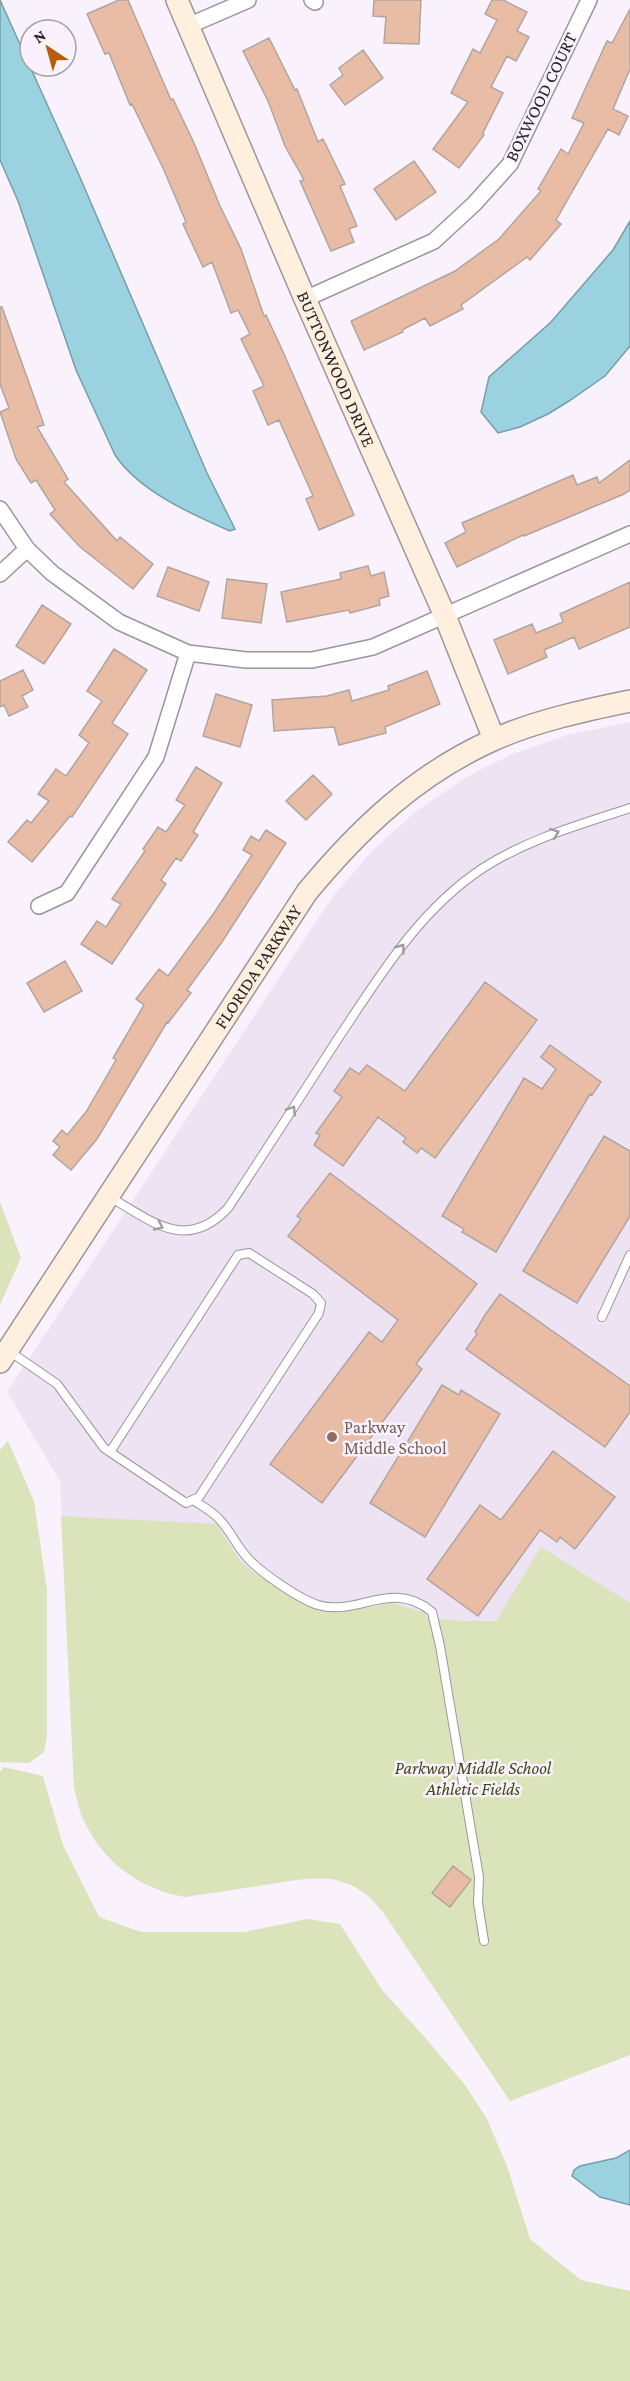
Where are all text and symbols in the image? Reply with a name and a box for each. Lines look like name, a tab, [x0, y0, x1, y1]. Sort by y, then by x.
north arrow	[18, 18, 78, 78]
text: N	[30, 26, 49, 46]
street label: BOXWOOD COURT	[501, 29, 581, 165]
street label: BUTTONWOOD DRIVE	[293, 288, 379, 450]
one-way arrow	[549, 827, 560, 840]
street label: FLORIDA PARKWAY	[210, 901, 306, 1033]
one-way arrow	[394, 944, 405, 955]
one-way arrow	[285, 1105, 296, 1116]
one-way arrow	[153, 1218, 164, 1230]
place label: Parkway Middle School	[344, 1417, 447, 1458]
marker: Parkway Middle School	[325, 1430, 339, 1444]
park label: Parkway Middle School Athletic Fields	[395, 1758, 552, 1799]

